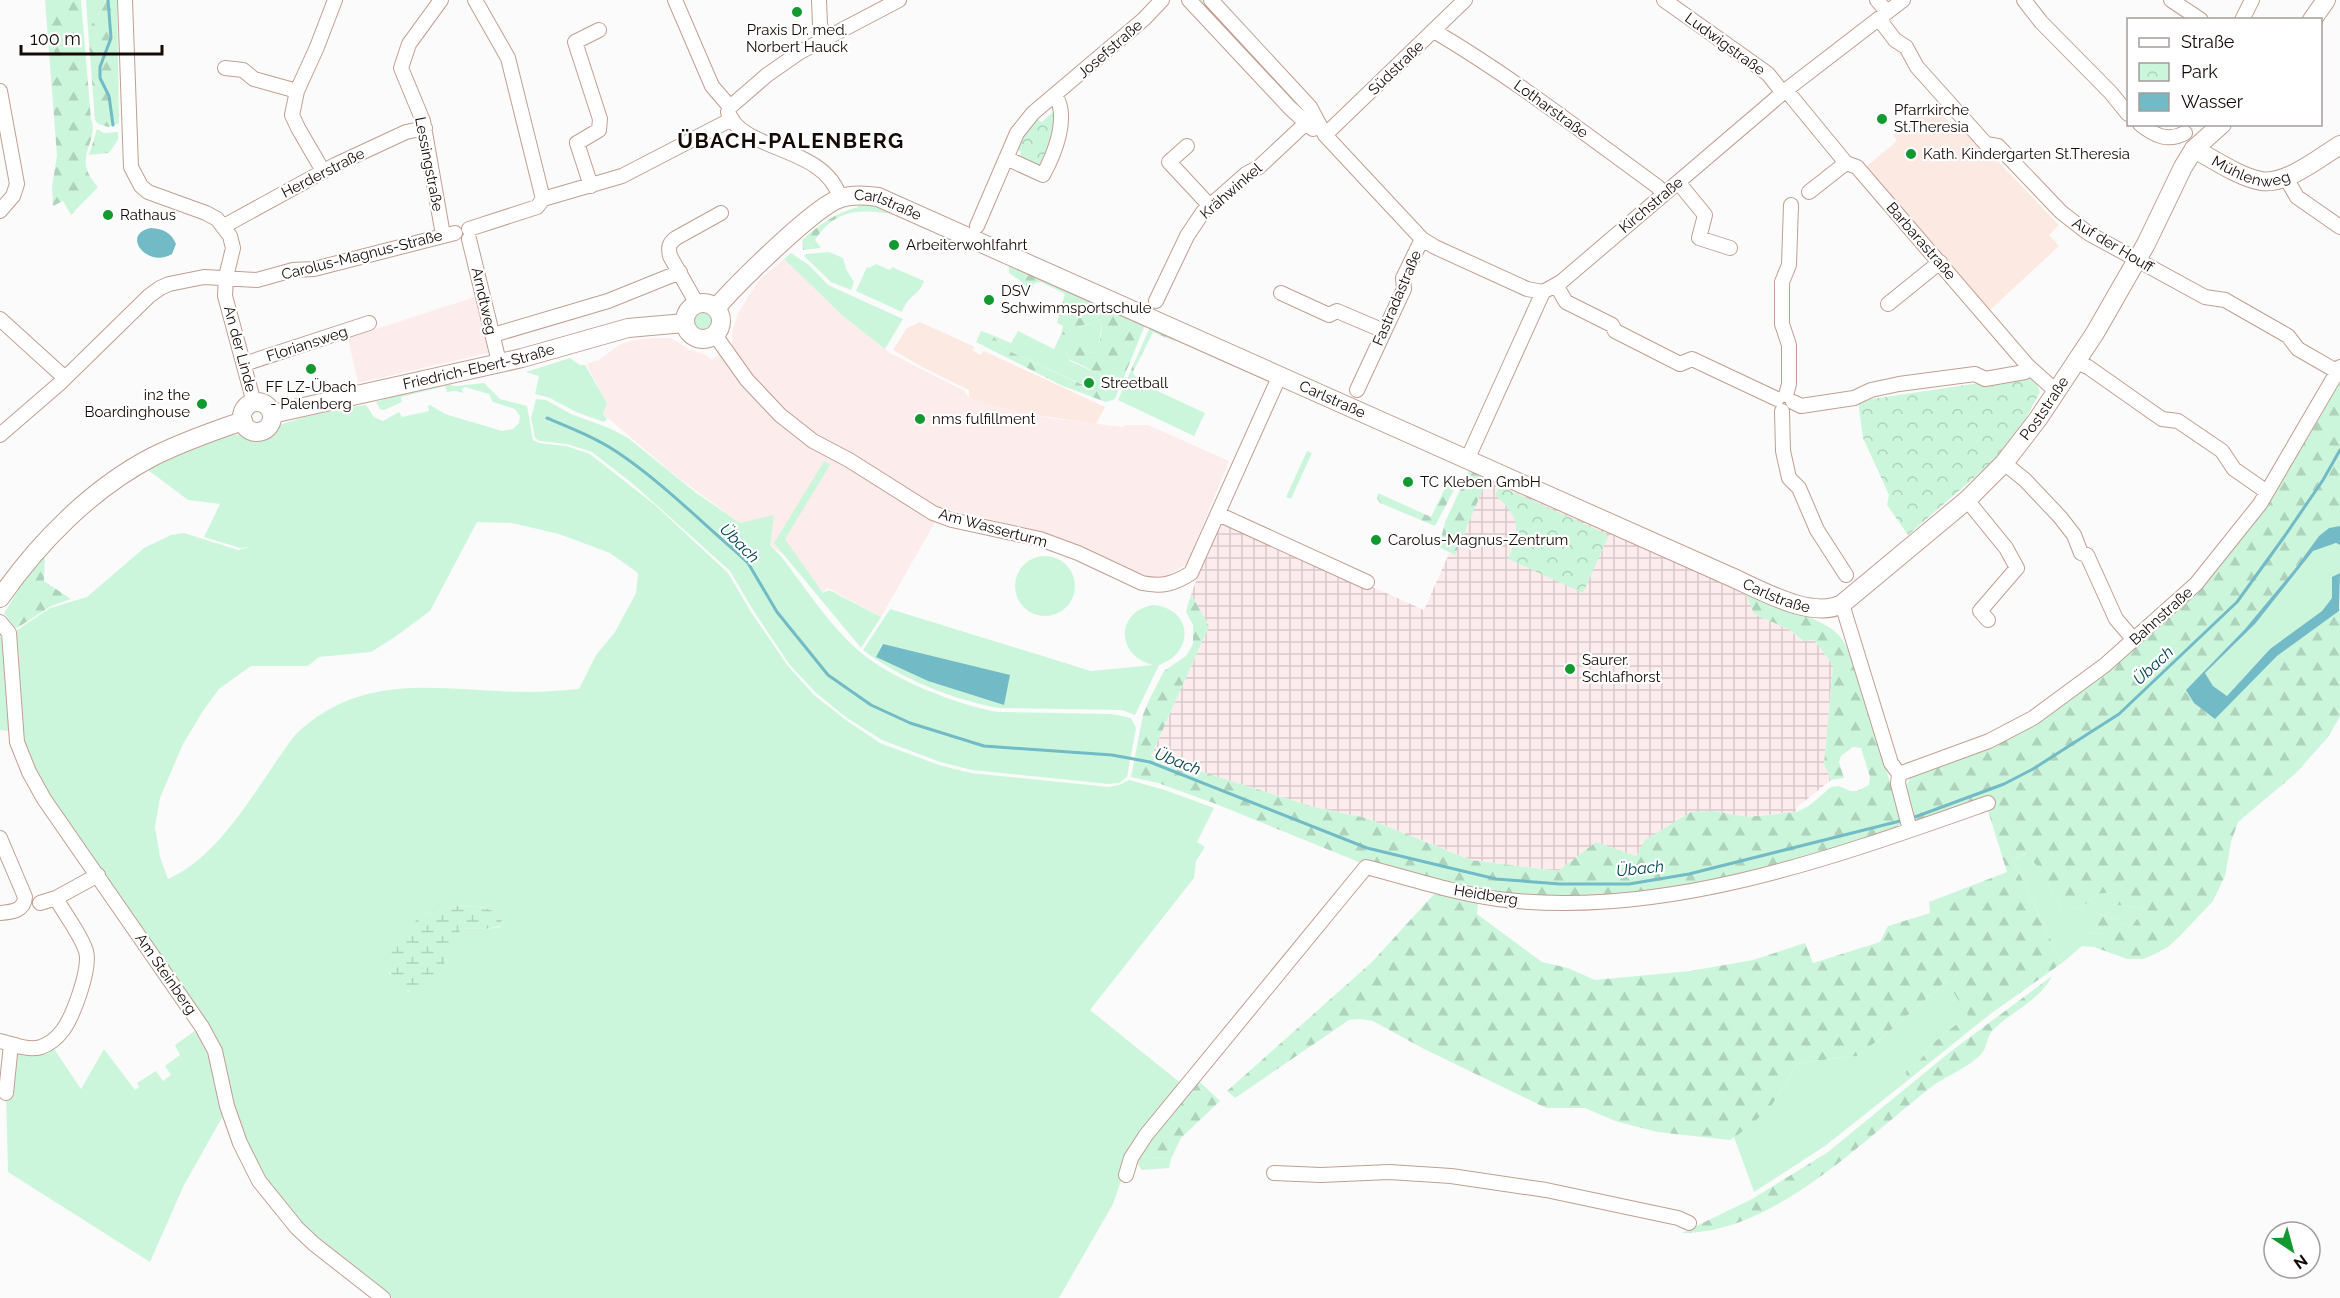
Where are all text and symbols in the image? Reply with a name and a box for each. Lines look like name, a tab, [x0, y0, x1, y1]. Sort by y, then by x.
marker: Praxis Dr. med. Norbert Hauck	[790, 5, 804, 19]
street label: Ludwigstraße	[1682, 9, 1769, 79]
street label: Josefstraße	[1074, 16, 1146, 82]
scale bar	[21, 18, 162, 56]
legend	[2127, 18, 2322, 126]
place label: Praxis Dr. med. Norbert Hauck	[746, 21, 848, 56]
text: 100 m	[30, 28, 81, 49]
text: Straße	[2181, 31, 2235, 52]
street label: Südstraße	[1365, 37, 1428, 99]
text: Park	[2181, 61, 2218, 82]
street label: Lotharstraße	[1510, 76, 1592, 142]
text: Wasser	[2181, 91, 2244, 112]
place label: Pfarrkirche St.Theresia	[1894, 101, 1969, 136]
marker: Pfarrkirche St.Theresia	[1875, 112, 1889, 126]
street label: Lessingstraße	[411, 115, 447, 213]
district label: ÜBACH-PALENBERG	[677, 128, 905, 153]
street label: Herderstraße	[278, 144, 368, 202]
place label: Kath. Kindergarten St.Theresia	[1923, 145, 2130, 163]
marker: Kath. Kindergarten St.Theresia	[1904, 147, 1918, 161]
street label: Mühlenweg	[2209, 152, 2293, 190]
street label: Krähwinkel	[1196, 159, 1266, 223]
street label: Kirchstraße	[1615, 173, 1687, 237]
street label: Carlstraße	[854, 186, 924, 224]
street label: Barbarastraße	[1882, 198, 1960, 284]
place label: Rathaus	[120, 206, 176, 224]
marker: Rathaus	[101, 208, 115, 222]
street label: Auf der Houff	[2069, 214, 2157, 276]
street label: Carolus-Magnus-Straße	[280, 226, 445, 284]
place label: Arbeiterwohlfahrt	[906, 236, 1028, 254]
marker: Arbeiterwohlfahrt	[887, 238, 901, 252]
street label: Fastradastraße	[1369, 247, 1425, 348]
street label: Arndtweg	[468, 266, 500, 336]
place label: DSV Schwimmsportschule	[1001, 282, 1152, 317]
marker: DSV Schwimmsportschule	[982, 293, 996, 307]
street label: An der Linde	[220, 304, 260, 394]
street label: Floriansweg	[264, 322, 350, 366]
street label: Friedrich-Ebert-Straße	[401, 340, 557, 393]
marker: FF LZ-Übach - Palenberg	[304, 362, 318, 376]
street label: Poststraße	[2016, 373, 2073, 444]
place label: Streetball	[1101, 374, 1169, 392]
marker: Streetball	[1082, 376, 1096, 390]
place label: FF LZ-Übach - Palenberg	[265, 377, 357, 413]
street label: Carlstraße	[1296, 377, 1368, 422]
place label: in2 the Boardinghouse	[85, 386, 190, 421]
marker: in2 the Boardinghouse	[195, 397, 209, 411]
place label: nms fulfillment	[932, 410, 1036, 428]
marker: nms fulfillment	[913, 412, 927, 426]
place label: TC Kleben GmbH	[1420, 473, 1541, 491]
marker: TC Kleben GmbH	[1401, 475, 1415, 489]
street label: Am Wasserturm	[937, 505, 1049, 551]
water label: Übach	[716, 519, 764, 567]
place label: Carolus-Magnus-Zentrum	[1388, 531, 1568, 549]
marker: Carolus-Magnus-Zentrum	[1369, 533, 1383, 547]
street label: Carlstraße	[1740, 575, 1812, 616]
street label: Bahnstraße	[2126, 583, 2196, 649]
water label: Übach	[2129, 641, 2177, 689]
place label: Saurer. Schlafhorst	[1582, 651, 1660, 686]
marker: Saurer. Schlafhorst	[1563, 662, 1577, 676]
water label: Übach	[1152, 743, 1204, 779]
water label: Übach	[1615, 856, 1665, 880]
street label: Heidberg	[1453, 881, 1519, 909]
street label: Am Steinberg	[131, 930, 201, 1018]
north arrow	[2262, 1220, 2322, 1280]
text: N	[2290, 1250, 2311, 1273]

